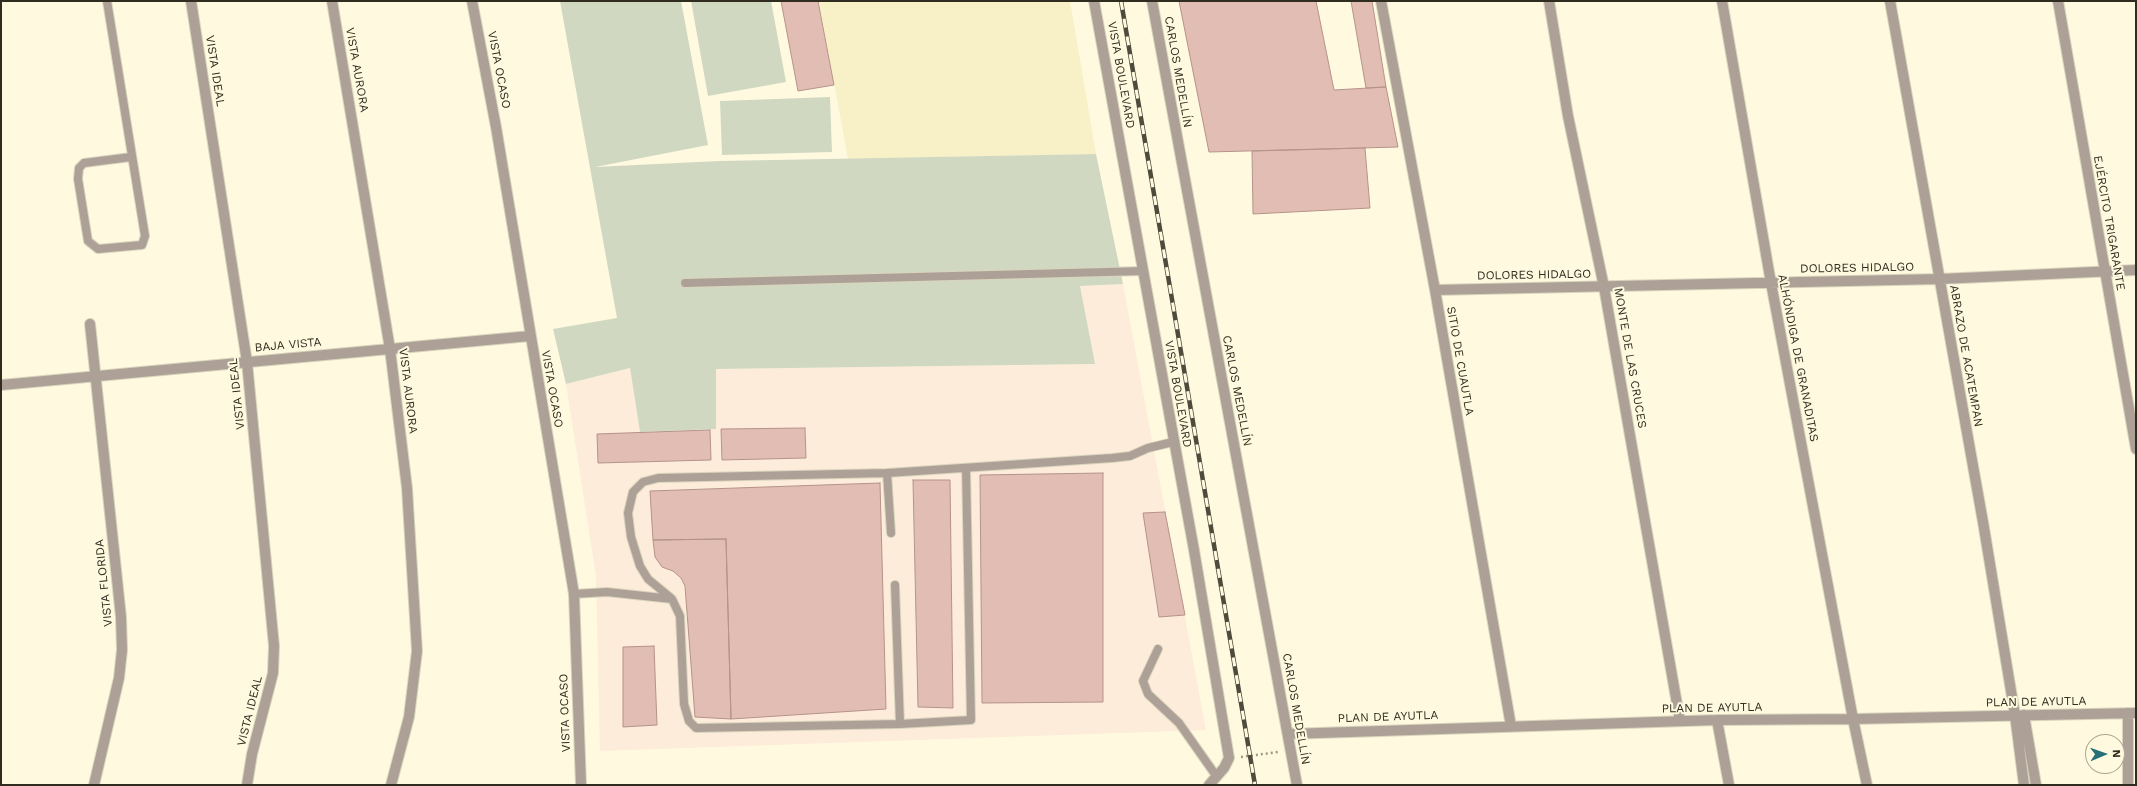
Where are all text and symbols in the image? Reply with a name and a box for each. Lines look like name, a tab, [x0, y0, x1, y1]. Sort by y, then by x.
street label: CARLOS MEDELLÍN	[1161, 15, 1195, 129]
street label: VISTA BOULEVARD	[1104, 20, 1138, 130]
street label: VISTA AURORA	[342, 27, 372, 113]
street label: VISTA OCASO	[484, 30, 514, 110]
street label: VISTA IDEAL	[202, 34, 228, 108]
street label: EJÉRCITO TRIGARANTE	[2090, 154, 2128, 292]
street label: DOLORES HIDALGO	[1800, 260, 1914, 276]
street label: DOLORES HIDALGO	[1477, 267, 1591, 283]
street label: ALHÓNDIGA DE GRANADITAS	[1775, 273, 1821, 443]
street label: ABRAZO DE ACATEMPAN	[1946, 284, 1986, 428]
street label: MONTE DE LAS CRUCES	[1611, 287, 1649, 429]
street label: SITIO DE CUAUTLA	[1443, 305, 1477, 417]
street label: CARLOS MEDELLÍN	[1219, 334, 1255, 448]
street label: BAJA VISTA	[254, 335, 322, 355]
street label: VISTA BOULEVARD	[1161, 339, 1195, 449]
street label: VISTA AURORA	[396, 348, 420, 434]
street label: VISTA OCASO	[538, 349, 566, 429]
street label: VISTA IDEAL	[226, 358, 248, 430]
street label: VISTA FLORIDA	[92, 539, 116, 627]
street label: CARLOS MEDELLÍN	[1279, 652, 1313, 766]
street label: VISTA IDEAL	[234, 674, 266, 748]
street label: VISTA OCASO	[556, 674, 574, 752]
street label: PLAN DE AYUTLA	[1986, 694, 2086, 710]
street label: PLAN DE AYUTLA	[1662, 700, 1762, 716]
street label: PLAN DE AYUTLA	[1337, 708, 1439, 726]
north arrow	[2085, 734, 2125, 774]
text: N	[2110, 749, 2123, 758]

